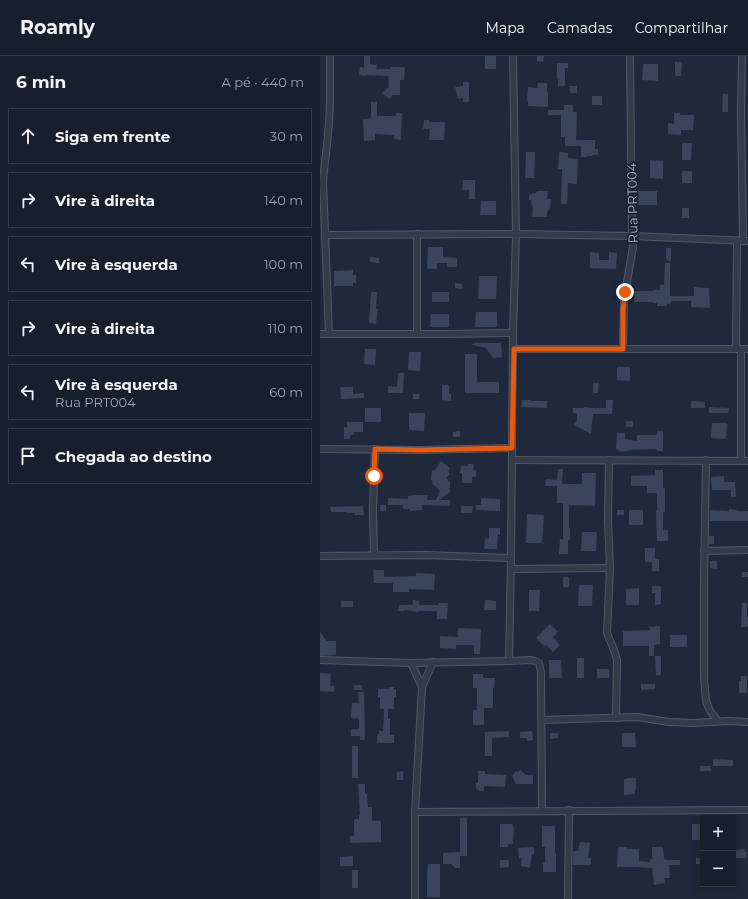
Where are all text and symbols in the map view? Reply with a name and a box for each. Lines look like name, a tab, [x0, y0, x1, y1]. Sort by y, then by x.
text: Roamly	[20, 16, 95, 39]
text: Mapa	[486, 19, 525, 37]
text: Camadas	[547, 19, 613, 37]
text: Compartilhar	[635, 19, 728, 37]
text: 6 min	[16, 72, 66, 92]
text: A pé · 440 m	[222, 74, 304, 90]
icon: ahead	[17, 125, 39, 147]
text: Siga em frente	[55, 127, 170, 146]
text: 30 m	[270, 128, 303, 144]
street label: Rua PRT004	[623, 162, 641, 243]
icon: right	[17, 189, 39, 211]
text: Vire à direita	[55, 191, 155, 210]
text: 140 m	[264, 192, 303, 208]
icon: left	[17, 253, 39, 275]
text: Vire à esquerda	[55, 255, 178, 274]
text: 100 m	[264, 256, 303, 272]
route end	[616, 283, 634, 301]
icon: right	[17, 317, 39, 339]
text: Vire à direita	[55, 319, 155, 338]
text: 110 m	[268, 320, 303, 336]
text: Vire à esquerda	[55, 375, 178, 394]
icon: left	[17, 381, 39, 403]
text: 60 m	[269, 384, 303, 400]
text: Rua PRT004	[55, 394, 136, 410]
icon: arrive	[17, 445, 39, 467]
text: Chegada ao destino	[55, 447, 212, 466]
route start	[365, 467, 383, 485]
map controls	[700, 815, 736, 887]
button: +	[700, 815, 736, 851]
button: −	[700, 851, 736, 887]

